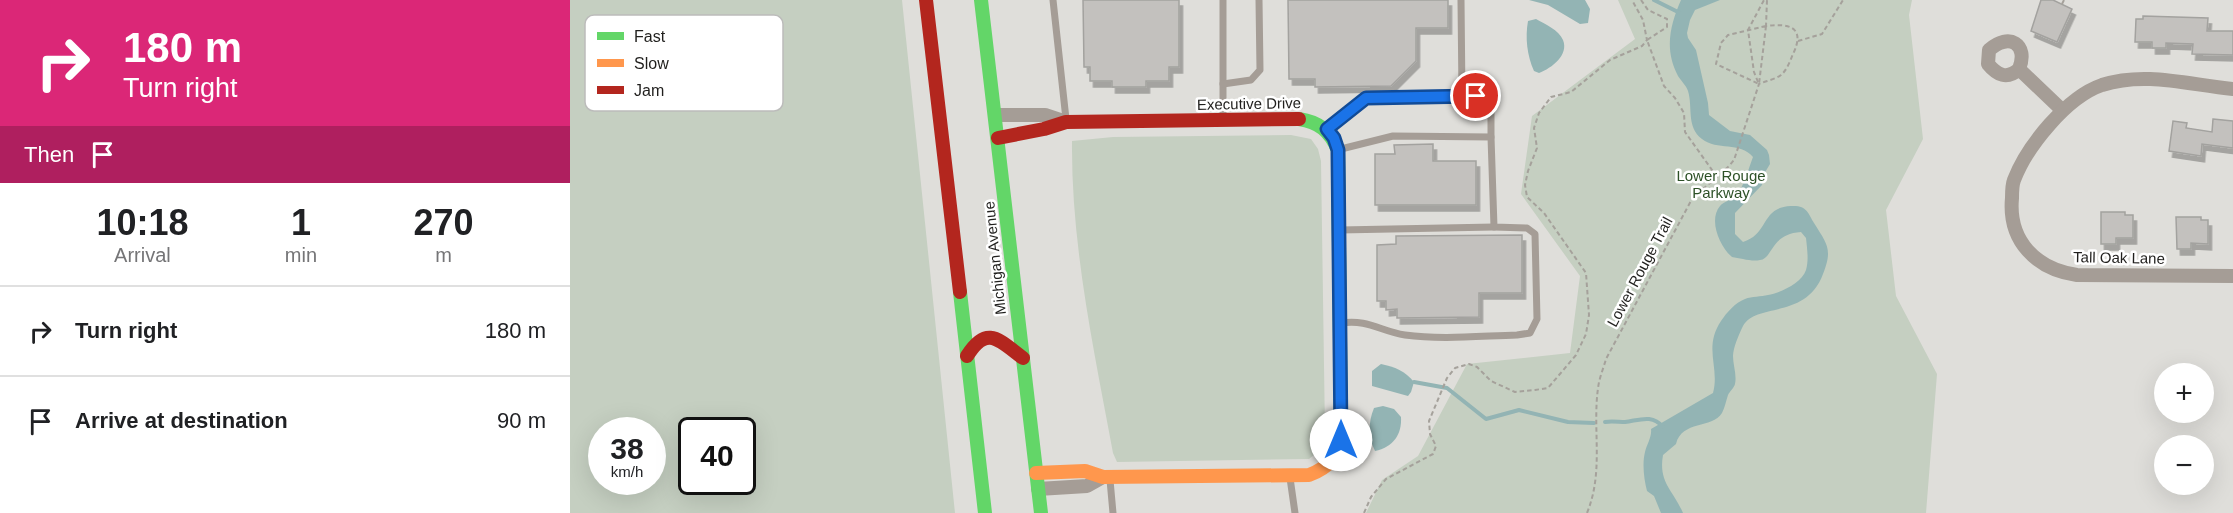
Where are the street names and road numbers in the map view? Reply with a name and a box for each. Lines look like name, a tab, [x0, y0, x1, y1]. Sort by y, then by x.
street label: Executive Drive	[1197, 94, 1301, 113]
street label: Michigan Avenue	[980, 200, 1009, 316]
street label: Lower Rouge Trail	[1603, 214, 1676, 329]
street label: Tall Oak Lane	[2073, 248, 2165, 267]

